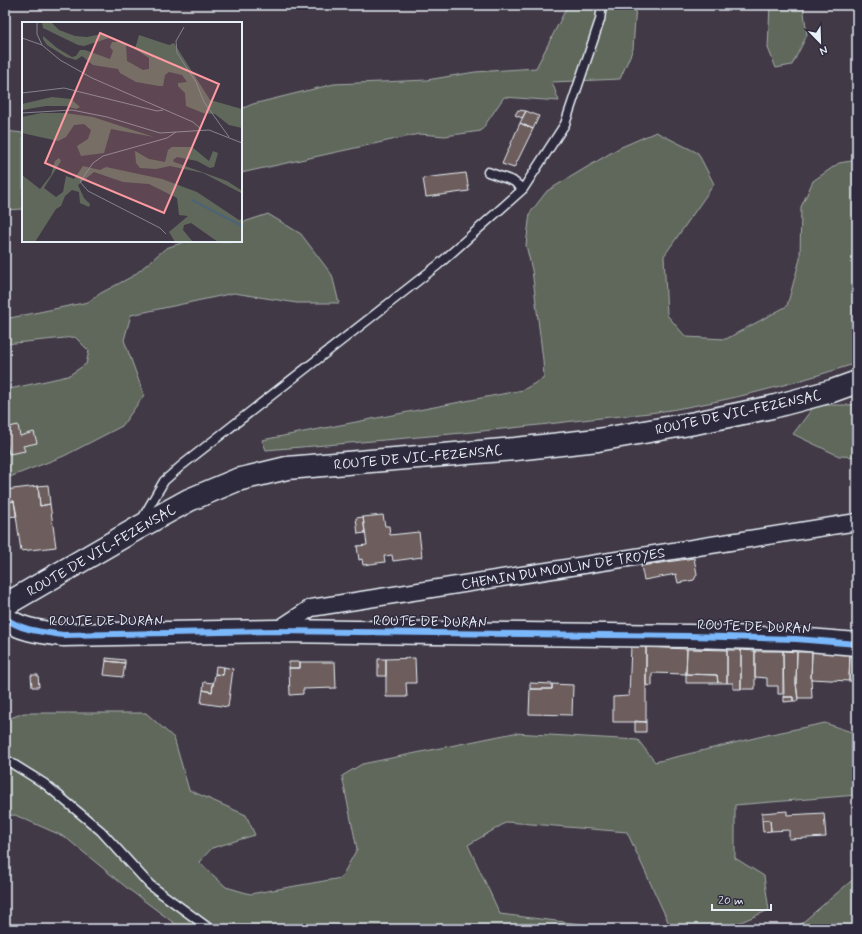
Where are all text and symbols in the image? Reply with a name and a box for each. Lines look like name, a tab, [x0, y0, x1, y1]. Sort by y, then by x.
inset map	[22, 22, 242, 242]
north arrow	[800, 22, 840, 62]
text: N	[817, 42, 830, 58]
street label: ROUTE DE VIC-FEZENSAC	[654, 387, 823, 439]
street label: ROUTE DE VIC-FEZENSAC	[333, 442, 503, 474]
street label: ROUTE DE VIC-FEZENSAC	[24, 501, 179, 601]
street label: CHEMIN DU MOULIN DE TROYES	[460, 544, 667, 594]
street label: ROUTE DE DURAN	[49, 612, 163, 630]
street label: ROUTE DE DURAN	[373, 612, 487, 632]
street label: ROUTE DE DURAN	[697, 616, 811, 638]
scale bar	[712, 886, 771, 912]
text: 20 m	[718, 893, 744, 909]

